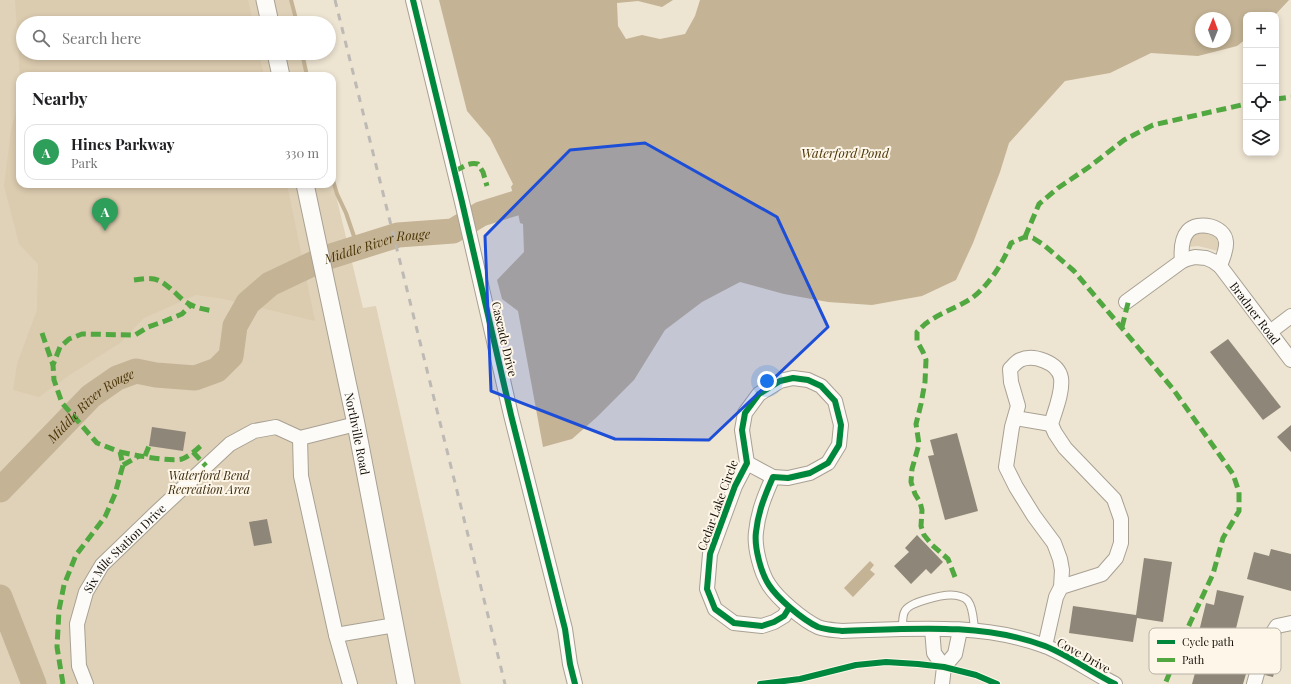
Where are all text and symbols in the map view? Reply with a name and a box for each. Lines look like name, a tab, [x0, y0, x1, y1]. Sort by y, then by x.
north arrow	[1195, 12, 1231, 48]
map controls	[1243, 12, 1279, 156]
button: +	[1243, 12, 1279, 48]
search box	[16, 16, 336, 60]
icon: search	[30, 27, 52, 49]
text: Search here	[62, 28, 141, 48]
button: −	[1243, 48, 1279, 84]
button: locate	[1243, 84, 1279, 120]
text: Nearby	[32, 87, 87, 109]
button: layers	[1243, 120, 1279, 156]
text: Hines Parkway	[71, 134, 175, 154]
text: A	[42, 144, 50, 161]
text: 330 m	[285, 144, 319, 161]
water label: Waterford Pond	[801, 144, 890, 161]
text: Park	[71, 154, 98, 171]
pin: A	[92, 198, 118, 231]
water label: Middle River Rouge	[321, 224, 431, 267]
street label: Bradner Road	[1227, 278, 1284, 347]
street label: Cascade Drive	[489, 300, 521, 378]
water label: Middle River Rouge	[42, 364, 137, 446]
your location	[757, 371, 777, 391]
street label: Northville Road	[341, 391, 374, 476]
street label: Cedar Lake Circle	[693, 457, 741, 553]
park label: Waterford Bend Recreation Area	[167, 467, 250, 497]
street label: Six Mile Station Drive	[79, 500, 169, 596]
legend	[1149, 628, 1281, 674]
street label: Cove Drive	[1054, 634, 1114, 676]
text: Cycle path	[1182, 634, 1234, 649]
text: Path	[1182, 652, 1205, 667]

